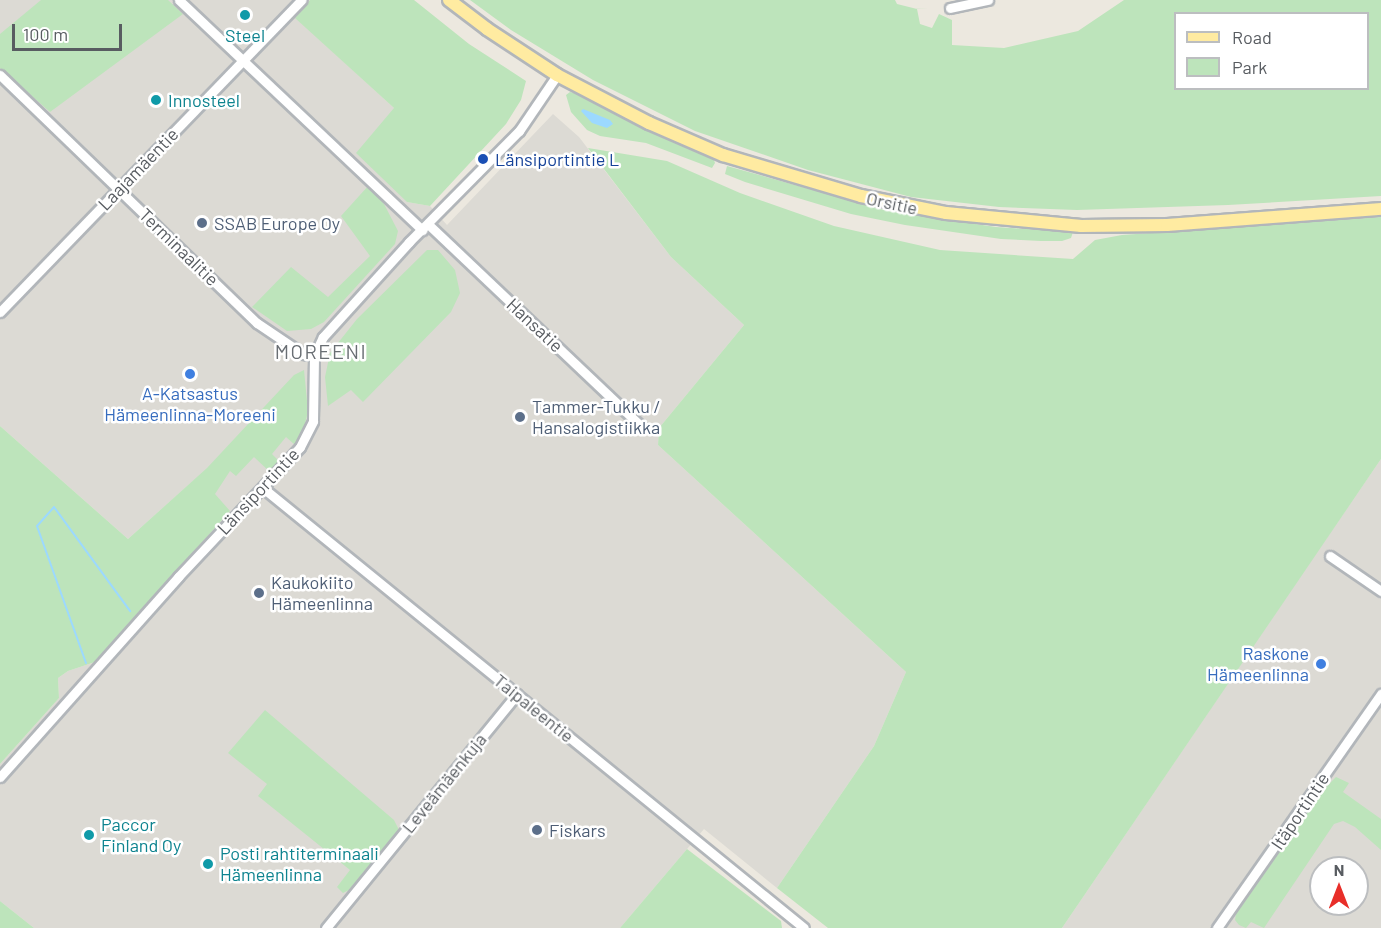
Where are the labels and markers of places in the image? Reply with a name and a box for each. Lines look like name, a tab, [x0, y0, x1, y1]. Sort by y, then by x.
marker: Steel	[238, 8, 252, 22]
place label: Steel	[225, 24, 265, 46]
place label: Innosteel	[168, 89, 240, 111]
marker: Innosteel	[149, 93, 163, 107]
place label: Länsiportintie L	[495, 148, 619, 170]
marker: Länsiportintie L	[476, 152, 490, 166]
place label: SSAB Europe Oy	[214, 212, 340, 234]
marker: SSAB Europe Oy	[195, 216, 209, 230]
marker: A-Katsastus Hämeenlinna-Moreeni	[183, 367, 197, 381]
place label: A-Katsastus Hämeenlinna-Moreeni	[104, 383, 276, 426]
place label: Tammer-Tukku / Hansalogistiikka	[532, 396, 661, 438]
marker: Tammer-Tukku / Hansalogistiikka	[513, 410, 527, 424]
place label: Kaukokiito Hämeenlinna	[271, 572, 373, 614]
marker: Kaukokiito Hämeenlinna	[252, 586, 266, 600]
place label: Raskone Hämeenlinna	[1207, 643, 1309, 686]
marker: Raskone Hämeenlinna	[1314, 657, 1328, 671]
place label: Paccor Finland Oy	[101, 814, 181, 856]
place label: Fiskars	[549, 819, 606, 841]
marker: Fiskars	[530, 823, 544, 837]
marker: Paccor Finland Oy	[82, 828, 96, 842]
place label: Posti rahtiterminaali Hämeenlinna	[220, 843, 379, 886]
marker: Posti rahtiterminaali Hämeenlinna	[201, 857, 215, 871]

